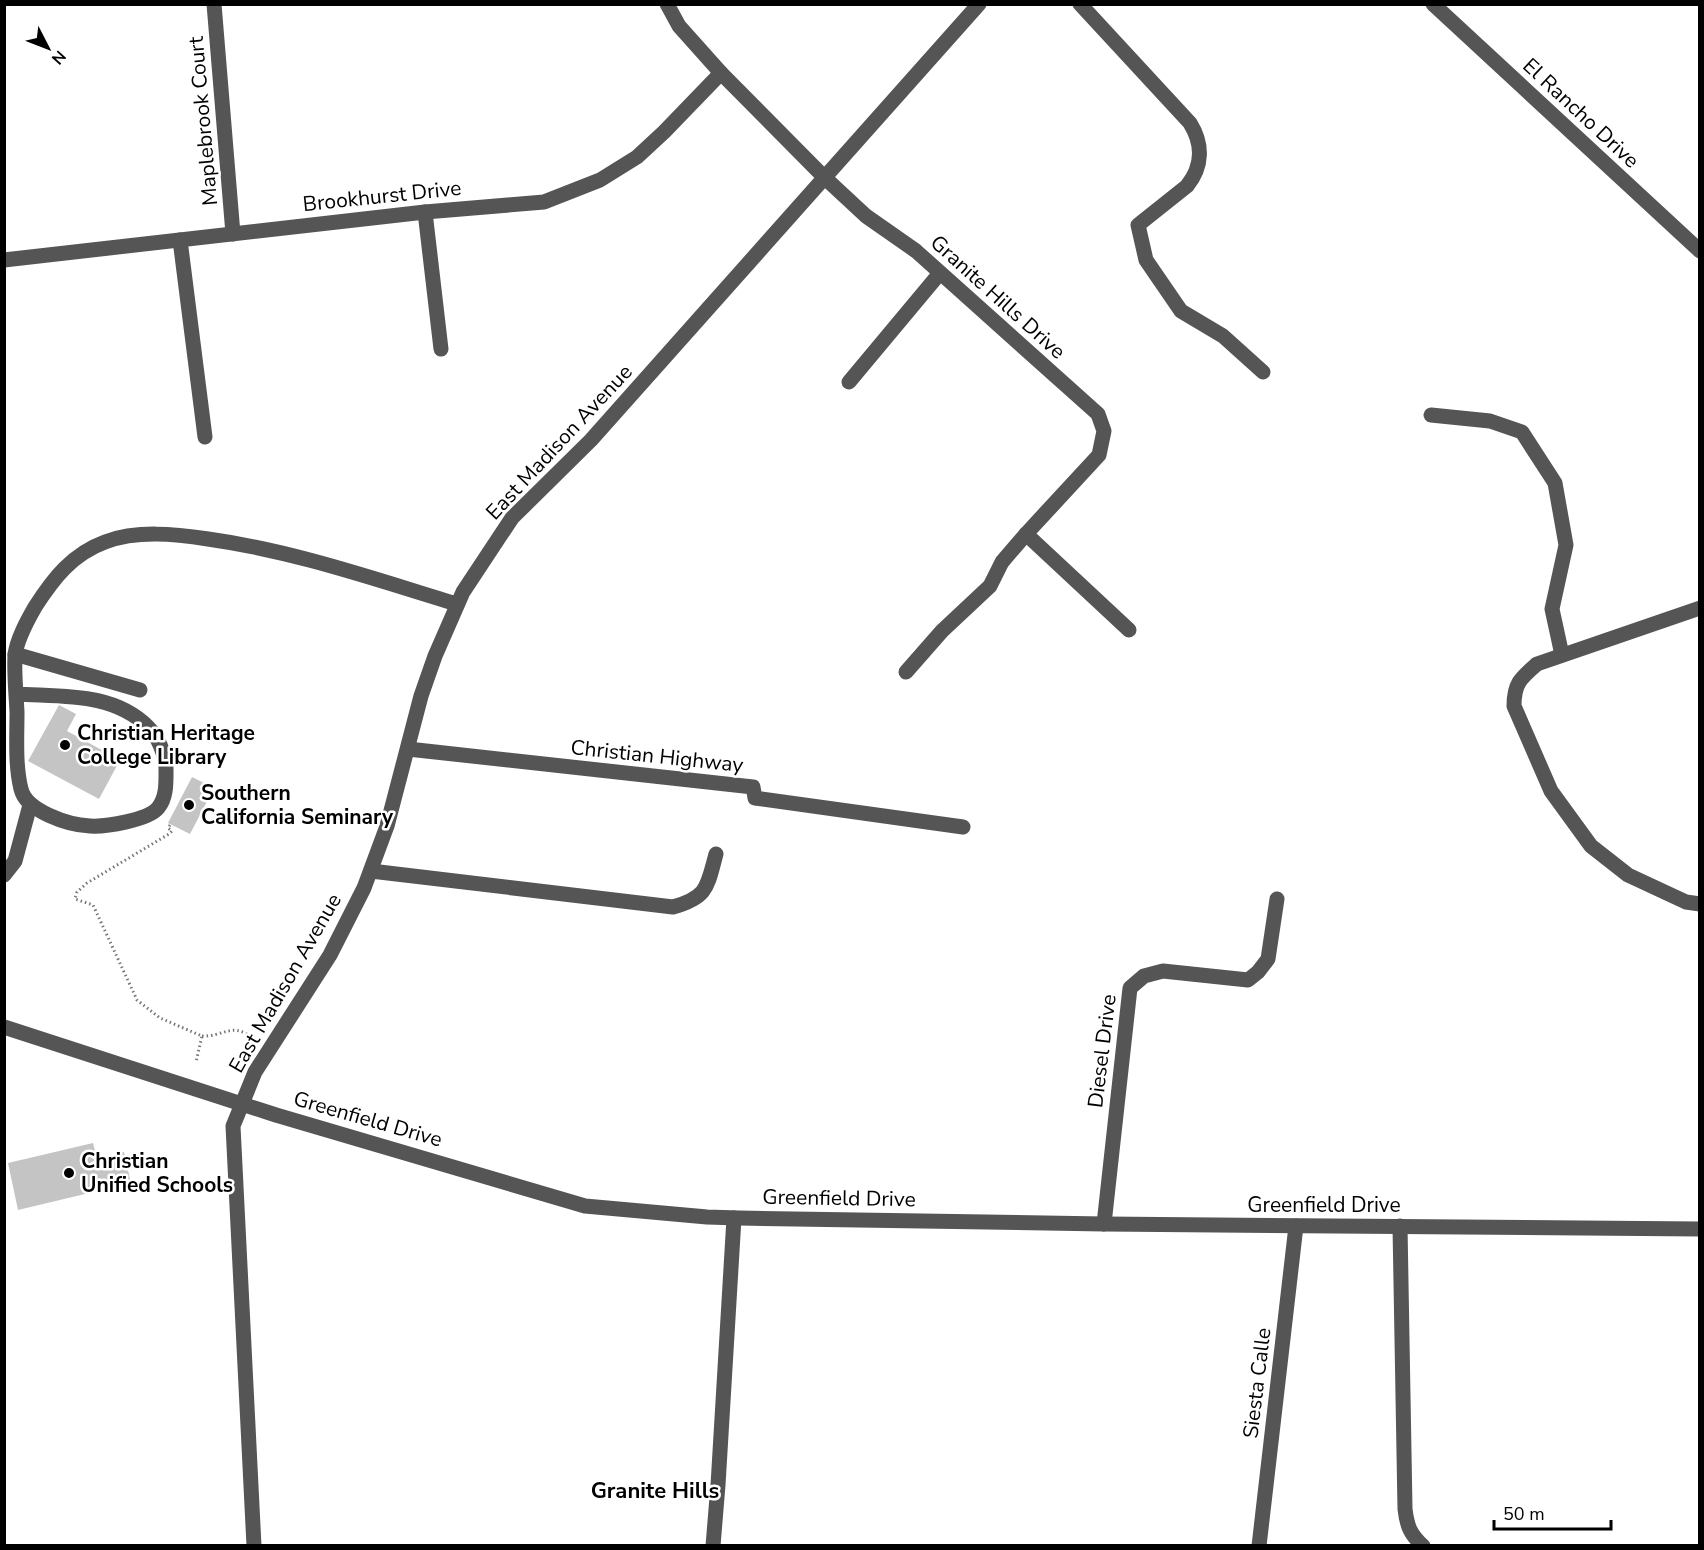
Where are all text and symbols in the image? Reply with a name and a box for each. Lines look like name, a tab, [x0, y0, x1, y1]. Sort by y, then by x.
north arrow	[18, 18, 78, 78]
street label: Maplebrook Court	[182, 35, 224, 207]
text: N	[46, 46, 71, 69]
street label: El Rancho Drive	[1517, 52, 1645, 174]
street label: Brookhurst Drive	[301, 174, 463, 218]
street label: Granite Hills Drive	[924, 229, 1072, 365]
street label: East Madison Avenue	[480, 358, 638, 526]
place label: Christian Heritage College Library	[77, 719, 255, 771]
street label: Christian Highway	[569, 733, 745, 779]
marker: Christian Heritage College Library	[58, 738, 72, 752]
place label: Southern California Seminary	[201, 779, 394, 831]
marker: Southern California Seminary	[182, 798, 196, 812]
street label: East Madison Avenue	[222, 888, 348, 1078]
street label: Diesel Drive	[1081, 993, 1123, 1109]
street label: Greenfield Drive	[290, 1084, 446, 1154]
place label: Christian Unified Schools	[81, 1147, 233, 1199]
marker: Christian Unified Schools	[62, 1166, 76, 1180]
street label: Greenfield Drive	[762, 1183, 916, 1213]
street label: Greenfield Drive	[1247, 1191, 1401, 1219]
street label: Siesta Calle	[1236, 1326, 1278, 1440]
district label: Granite Hills	[591, 1476, 719, 1506]
scale bar	[1494, 1493, 1611, 1531]
text: 50 m	[1503, 1502, 1545, 1526]

